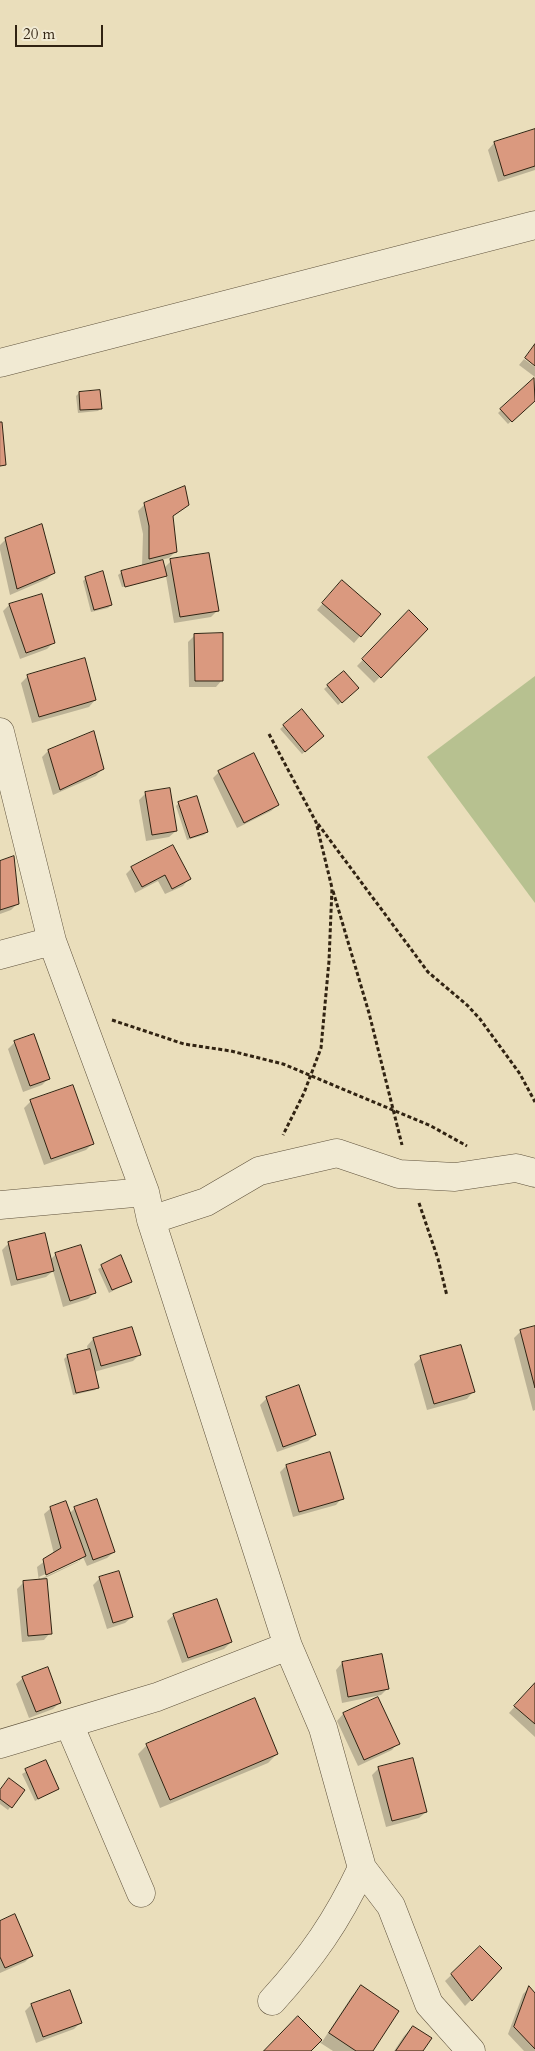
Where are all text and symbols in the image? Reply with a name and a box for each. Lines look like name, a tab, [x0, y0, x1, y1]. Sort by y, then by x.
scale bar	[18, 15, 105, 47]
text: 20 m	[23, 24, 55, 44]

